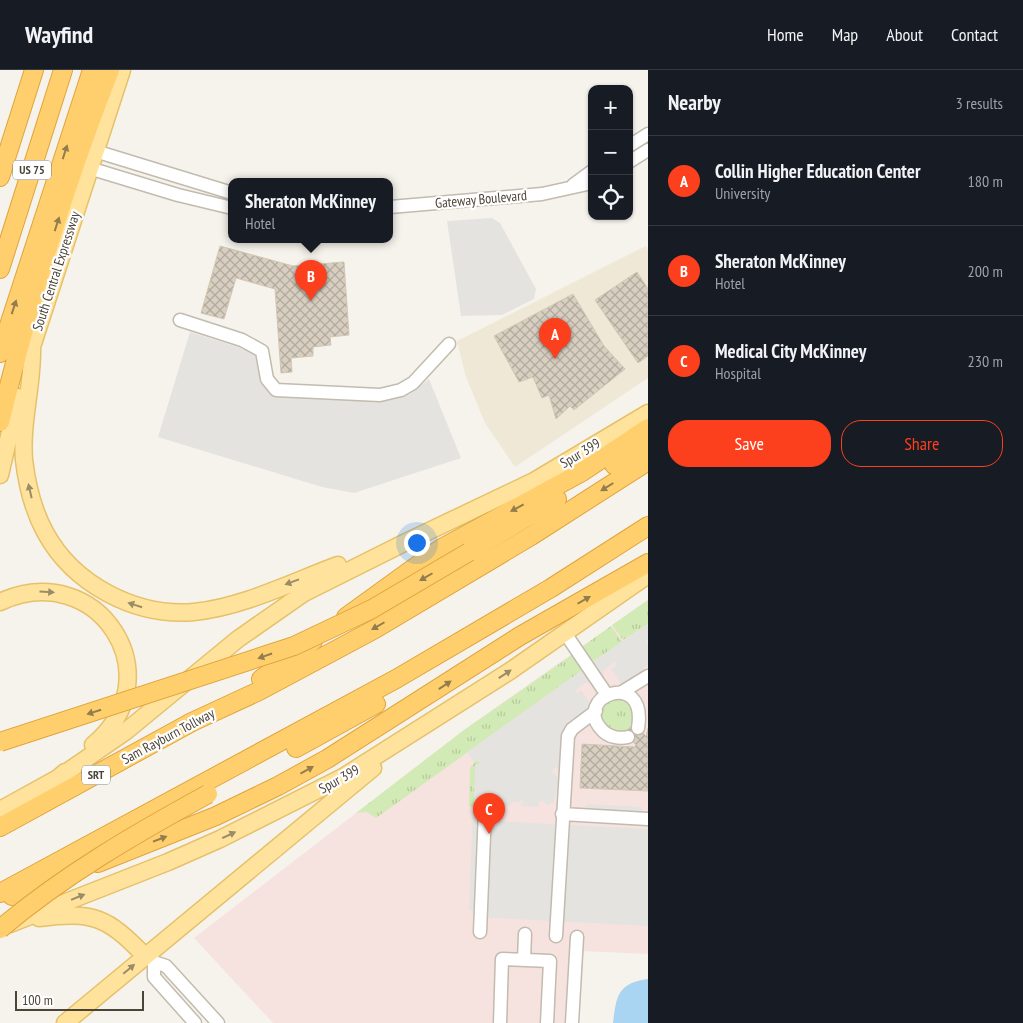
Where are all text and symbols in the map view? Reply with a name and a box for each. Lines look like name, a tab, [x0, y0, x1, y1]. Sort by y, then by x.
text: Wayfind	[25, 19, 93, 50]
text: Home	[767, 23, 804, 46]
text: Map	[832, 23, 858, 46]
text: About	[886, 23, 923, 46]
text: Contact	[951, 23, 998, 46]
map controls	[588, 85, 633, 220]
button: +	[588, 85, 633, 130]
text: Nearby	[668, 89, 721, 116]
text: 3 results	[956, 93, 1003, 113]
button: −	[588, 130, 633, 175]
one-way arrow	[61, 144, 69, 159]
text: Collin Higher Education Center	[715, 159, 921, 183]
road number: US 75	[13, 160, 51, 180]
text: A	[680, 171, 688, 191]
text: 180 m	[968, 171, 1003, 191]
button: locate	[588, 175, 633, 220]
popup	[228, 178, 393, 243]
text: University	[715, 183, 770, 203]
street label: Gateway Boulevard	[434, 186, 528, 212]
text: Sheraton McKinney	[245, 189, 376, 213]
street label: South Central Expressway	[28, 208, 84, 333]
text: Hotel	[245, 213, 275, 233]
one-way arrow	[53, 216, 61, 231]
text: Sheraton McKinney	[715, 249, 846, 273]
pin: B	[295, 260, 327, 301]
text: B	[680, 261, 688, 281]
text: 200 m	[968, 261, 1003, 281]
text: Hotel	[715, 273, 745, 293]
one-way arrow	[11, 299, 19, 314]
pin: A	[539, 318, 571, 359]
text: Medical City McKinney	[715, 339, 866, 363]
text: C	[680, 351, 688, 371]
text: 230 m	[968, 351, 1003, 371]
text: Hospital	[715, 363, 761, 383]
button: Save	[668, 420, 831, 467]
button: Share	[841, 420, 1003, 467]
street label: Spur 399	[557, 434, 603, 472]
one-way arrow	[600, 482, 613, 491]
one-way arrow	[26, 484, 34, 499]
one-way arrow	[510, 504, 524, 512]
your location	[404, 530, 430, 556]
one-way arrow	[420, 572, 433, 581]
one-way arrow	[284, 578, 299, 586]
one-way arrow	[39, 589, 55, 597]
one-way arrow	[576, 596, 591, 604]
one-way arrow	[127, 601, 142, 608]
one-way arrow	[372, 622, 385, 631]
one-way arrow	[258, 653, 273, 660]
one-way arrow	[498, 669, 512, 679]
one-way arrow	[438, 680, 451, 689]
street label: Sam Rayburn Tollway	[119, 704, 218, 768]
one-way arrow	[87, 709, 102, 716]
street label: Spur 399	[315, 760, 363, 798]
road number: SRT	[82, 766, 110, 784]
one-way arrow	[299, 766, 314, 774]
pin: C	[473, 793, 505, 834]
one-way arrow	[221, 831, 236, 840]
one-way arrow	[152, 835, 167, 842]
one-way arrow	[71, 893, 86, 901]
one-way arrow	[123, 964, 136, 975]
scale bar	[15, 988, 144, 1011]
text: 100 m	[22, 991, 53, 1009]

